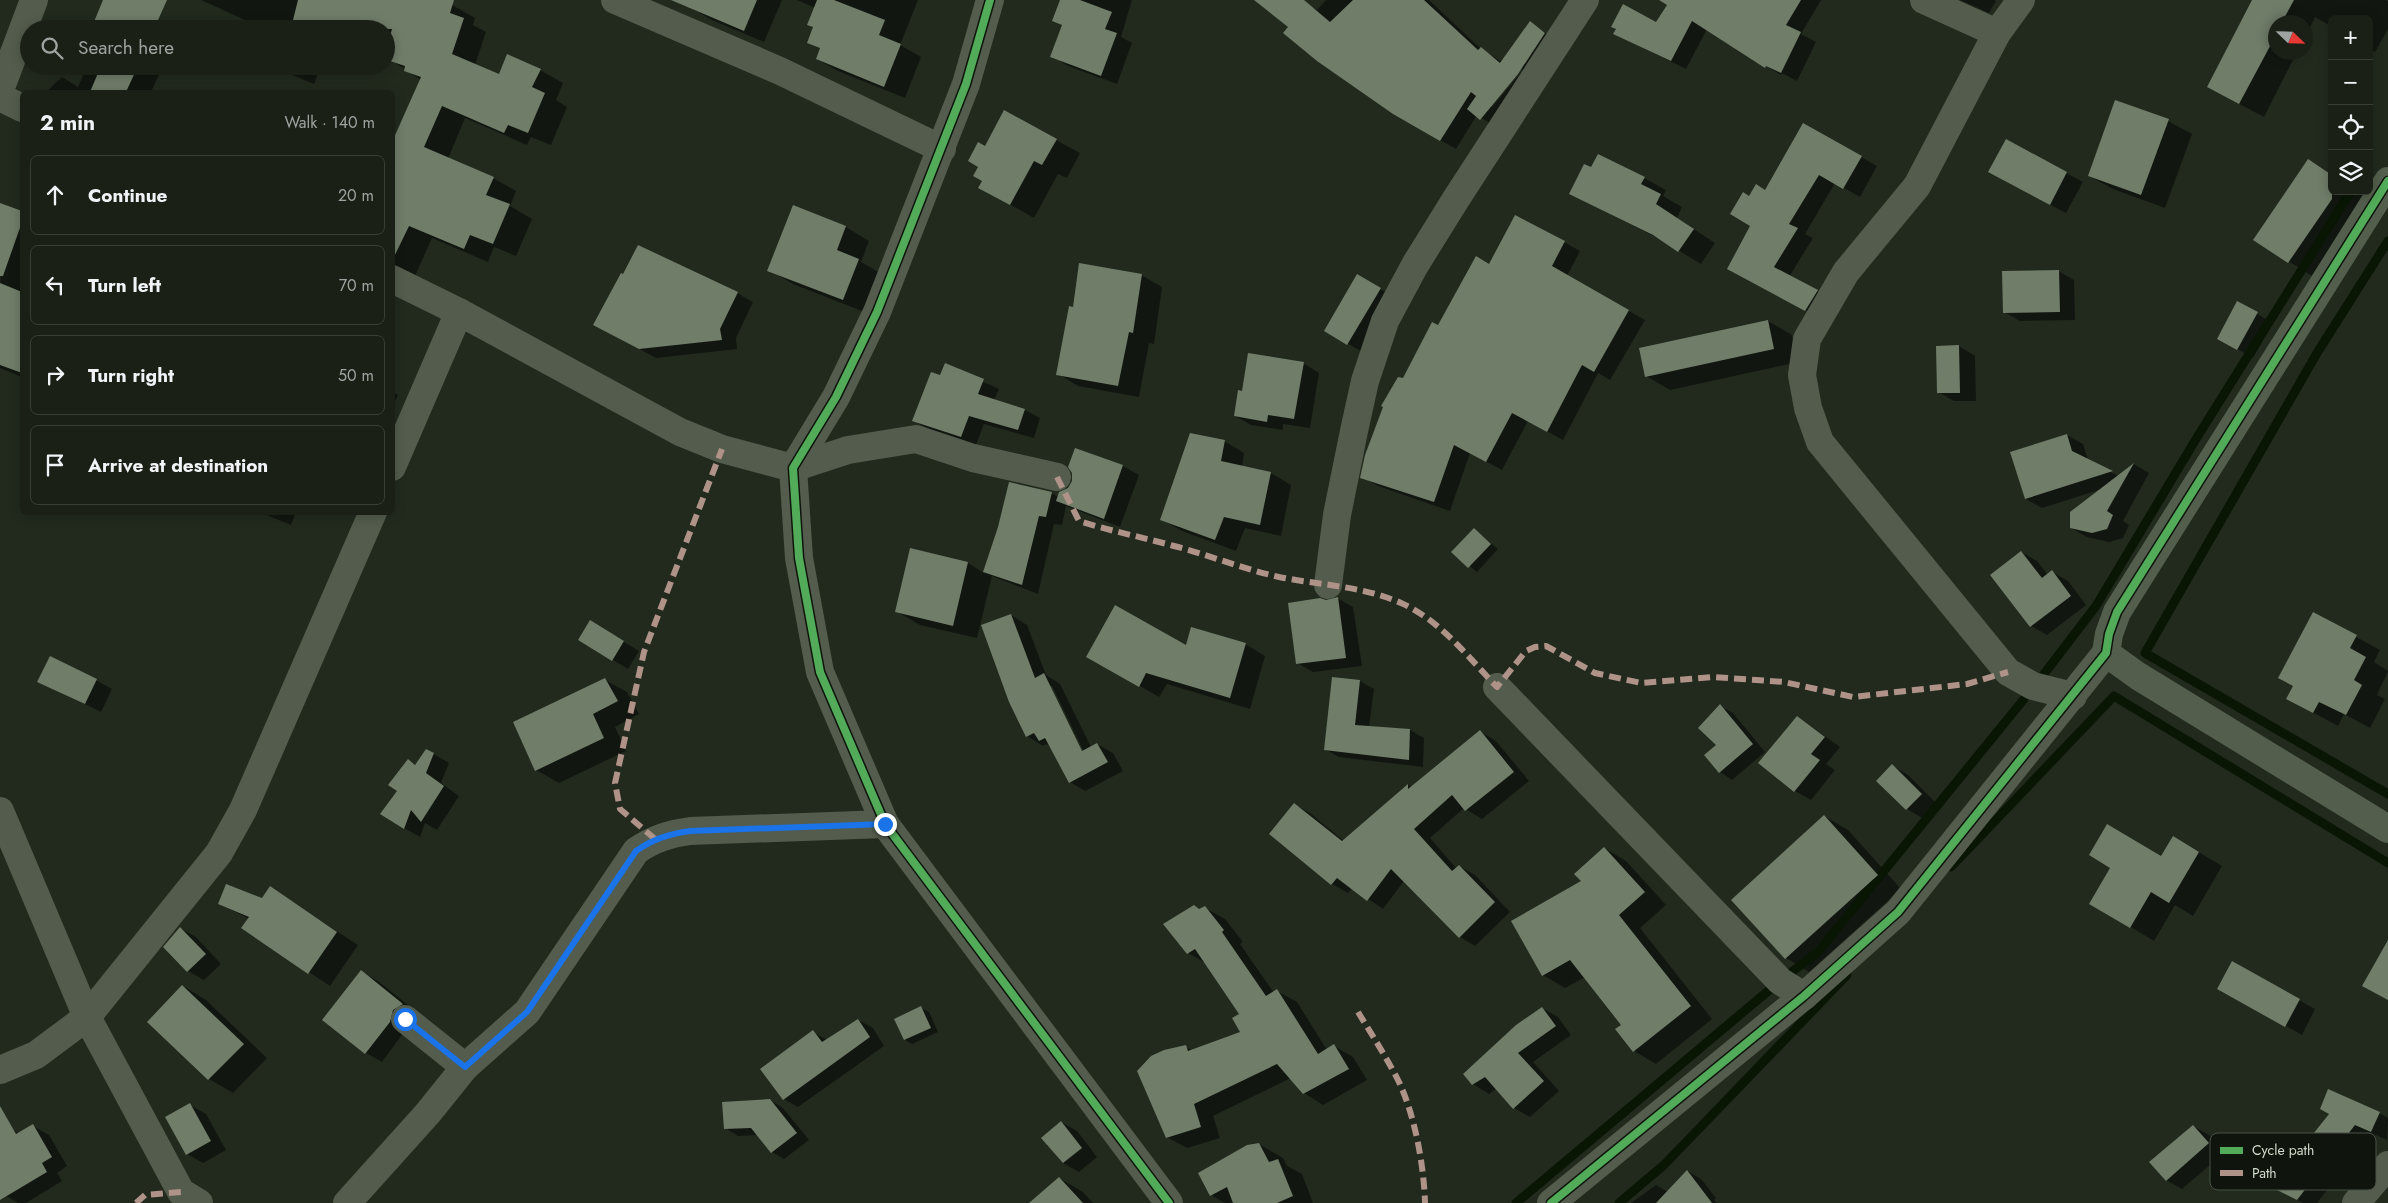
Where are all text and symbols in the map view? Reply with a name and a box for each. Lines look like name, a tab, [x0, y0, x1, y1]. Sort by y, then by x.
north arrow	[2268, 15, 2313, 60]
map controls	[2328, 15, 2373, 195]
button: +	[2328, 15, 2373, 60]
search box	[20, 20, 395, 75]
icon: search	[38, 34, 66, 62]
text: Search here	[78, 34, 174, 61]
button: −	[2328, 60, 2373, 105]
button: locate	[2328, 105, 2373, 150]
text: 2 min	[40, 108, 95, 138]
text: Walk · 140 m	[285, 111, 375, 134]
button: layers	[2328, 150, 2373, 195]
icon: ahead	[41, 181, 69, 209]
text: Continue	[88, 182, 167, 209]
text: 20 m	[338, 184, 374, 207]
icon: left	[41, 271, 69, 299]
text: Turn left	[88, 272, 161, 299]
text: 70 m	[339, 274, 374, 297]
icon: right	[41, 361, 69, 389]
text: Turn right	[88, 362, 174, 389]
text: 50 m	[338, 364, 374, 387]
icon: arrive	[41, 451, 69, 479]
text: Arrive at destination	[88, 452, 268, 479]
route end	[874, 813, 897, 836]
route start	[394, 1008, 417, 1031]
legend	[2210, 1133, 2376, 1190]
text: Cycle path	[2252, 1140, 2314, 1160]
text: Path	[2252, 1163, 2277, 1183]

